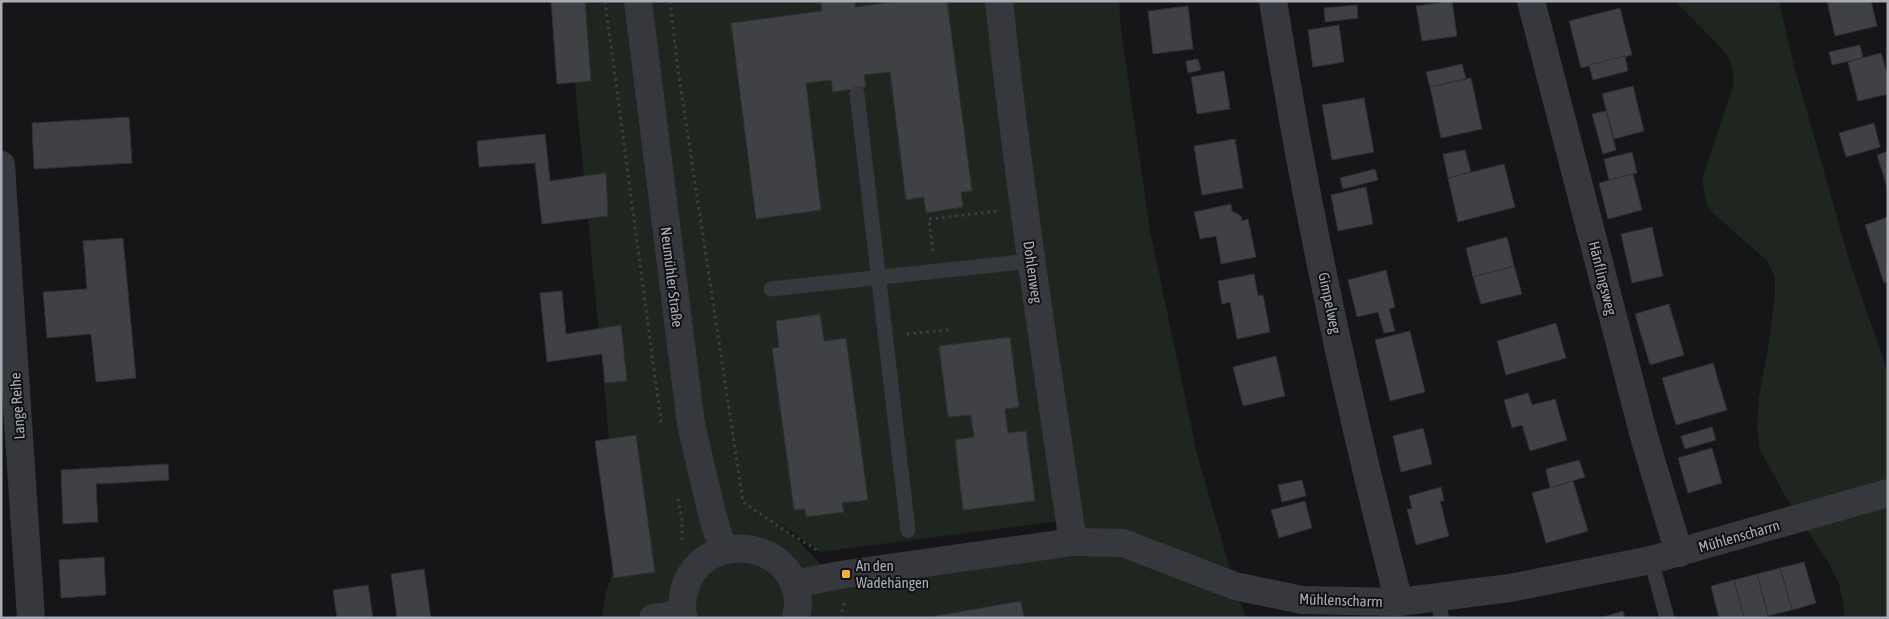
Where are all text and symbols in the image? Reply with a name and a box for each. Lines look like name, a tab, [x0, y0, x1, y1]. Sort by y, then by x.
street label: Neumühler Straße	[657, 226, 687, 328]
street label: Hänflingsweg	[1586, 239, 1621, 317]
street label: Dohlenweg	[1020, 240, 1046, 305]
street label: Gimpelweg	[1315, 271, 1345, 336]
street label: Lange Reihe	[6, 372, 28, 440]
street label: Mühlenscharrn	[1696, 516, 1782, 556]
place label: An den Wadehängen	[856, 557, 929, 591]
marker: An den Wadehängen	[840, 568, 852, 580]
street label: Mühlenscharrn	[1299, 590, 1383, 610]

